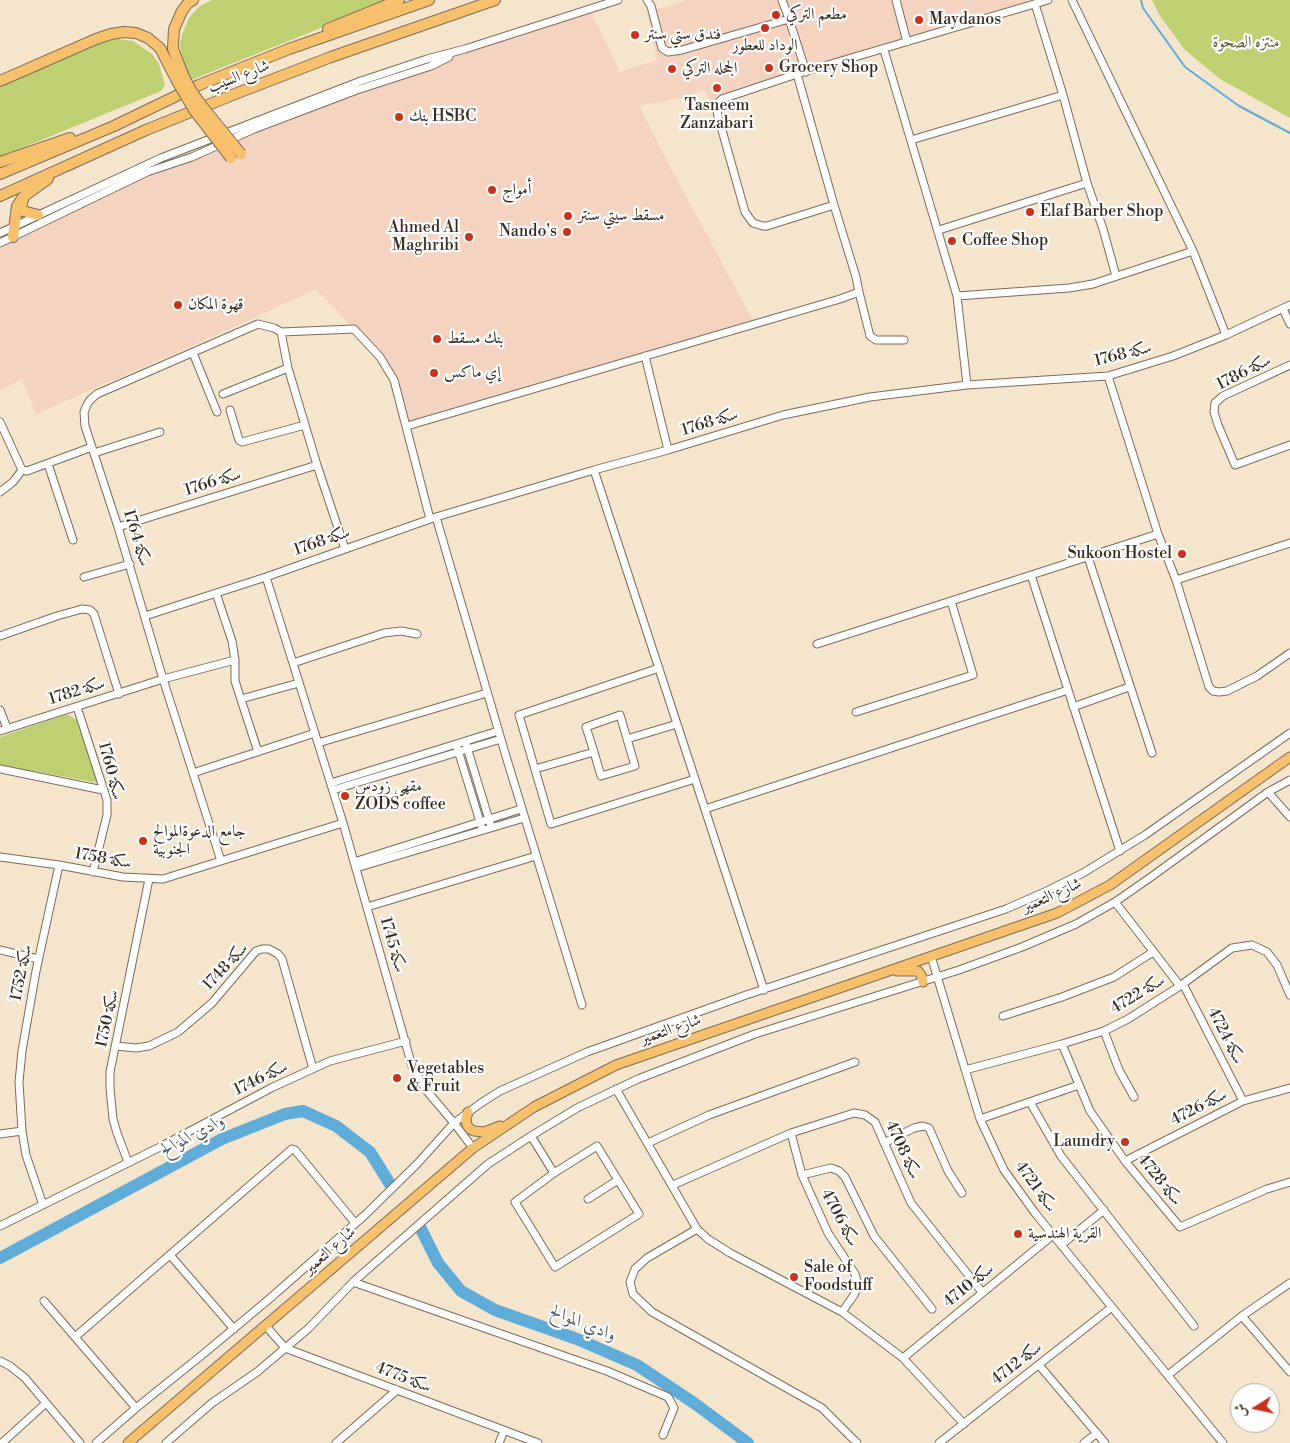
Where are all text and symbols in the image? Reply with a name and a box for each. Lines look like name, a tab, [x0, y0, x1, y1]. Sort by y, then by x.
place label: مطعم التركي	[786, 5, 847, 25]
marker: مطعم التركي	[770, 9, 782, 21]
place label: Maydanos	[929, 10, 1001, 30]
marker: Maydanos	[913, 14, 925, 26]
marker: الوداد للعطور	[759, 22, 771, 34]
place label: فندق ستي سنتر	[645, 25, 721, 45]
marker: فندق ستي سنتر	[629, 29, 641, 41]
park label: منتزه الصحوة	[1212, 33, 1280, 53]
place label: الوداد للعطور	[732, 36, 798, 56]
street label: شارع السيب	[205, 56, 273, 98]
place label: Grocery Shop	[779, 58, 878, 78]
place label: الجحله التركي	[682, 59, 737, 79]
marker: Grocery Shop	[763, 62, 775, 74]
marker: الجحله التركي	[666, 63, 678, 75]
marker: Tasneem Zanzabari	[711, 82, 723, 94]
place label: Tasneem Zanzabari	[680, 96, 754, 134]
place label: بنك HSBC	[409, 107, 476, 127]
marker: بنك HSBC	[393, 111, 405, 123]
place label: أمواج	[502, 180, 532, 200]
marker: أمواج	[486, 184, 498, 196]
place label: Elaf Barber Shop	[1040, 202, 1163, 222]
place label: مسقط سيتي سنتر	[578, 206, 664, 226]
marker: Elaf Barber Shop	[1024, 206, 1036, 218]
marker: مسقط سيتي سنتر	[562, 210, 574, 222]
place label: Ahmed Al Maghribi	[388, 218, 459, 256]
place label: Nando's	[499, 222, 557, 242]
marker: Nando's	[561, 226, 573, 238]
marker: Ahmed Al Maghribi	[463, 231, 475, 243]
place label: Coffee Shop	[962, 231, 1048, 251]
marker: Coffee Shop	[946, 235, 958, 247]
place label: قهوة المكان	[188, 295, 243, 315]
marker: قهوة المكان	[172, 299, 184, 311]
place label: بنك مسقط	[447, 329, 503, 349]
marker: بنك مسقط	[431, 333, 443, 345]
street label: سكة 1768	[1092, 339, 1154, 371]
street label: سكة 1786	[1214, 351, 1274, 395]
place label: إي ماكس	[444, 363, 501, 383]
marker: إي ماكس	[428, 367, 440, 379]
street label: سكة 1768	[679, 405, 741, 441]
street label: سكة 1766	[182, 465, 244, 501]
street label: سكة 1764	[118, 507, 154, 569]
street label: سكة 1768	[291, 523, 353, 561]
place label: Sukoon Hostel	[1067, 544, 1172, 564]
marker: Sukoon Hostel	[1176, 548, 1188, 560]
street label: سكة 1782	[47, 674, 107, 710]
street label: سكة 1760	[93, 740, 127, 802]
place label: مقهى زودس ZODS coffee	[355, 777, 446, 815]
marker: مقهى زودس ZODS coffee	[339, 790, 351, 802]
place label: جامع الدعوةالموالح الجنوبية	[153, 822, 246, 860]
marker: جامع الدعوةالموالح الجنوبية	[137, 835, 149, 847]
street label: سكة 1758	[73, 845, 133, 873]
street label: شارع التعمير	[1019, 874, 1085, 918]
street label: سكة 1745	[375, 915, 409, 975]
street label: سكة 1748	[199, 939, 253, 995]
street label: سكة 1752	[7, 943, 37, 1003]
street label: سكة 4722	[1107, 971, 1169, 1019]
street label: سكة 1750	[93, 988, 123, 1050]
street label: سكة 4724	[1203, 1005, 1247, 1067]
street label: شارع التعمير	[638, 1011, 704, 1049]
street label: سكة 1746	[231, 1058, 291, 1100]
place label: Vegetables & Fruit	[407, 1059, 484, 1097]
marker: Vegetables & Fruit	[391, 1072, 403, 1084]
street label: سكة 4726	[1168, 1086, 1230, 1130]
water label: وادي الموالح	[157, 1111, 229, 1161]
street label: سكة 4708	[880, 1118, 924, 1182]
place label: Laundry	[1053, 1132, 1115, 1152]
marker: Laundry	[1119, 1136, 1131, 1148]
street label: سكة 4728	[1132, 1150, 1186, 1210]
street label: سكة 4721	[1010, 1158, 1060, 1216]
street label: سكة 4706	[816, 1186, 862, 1250]
street label: شارع التعمير	[300, 1223, 360, 1279]
place label: القرية الهندسية	[1028, 1224, 1102, 1244]
marker: القرية الهندسية	[1012, 1228, 1024, 1240]
place label: Sale of Foodstuff	[804, 1258, 873, 1296]
street label: سكة 4710	[940, 1260, 998, 1312]
marker: Sale of Foodstuff	[788, 1271, 800, 1283]
water label: وادي الموالح	[547, 1301, 619, 1347]
street label: سكة 4712	[988, 1338, 1046, 1390]
street label: سكة 4775	[372, 1359, 434, 1397]
north arrow	[1230, 1383, 1280, 1433]
text: ش	[1231, 1402, 1251, 1419]

